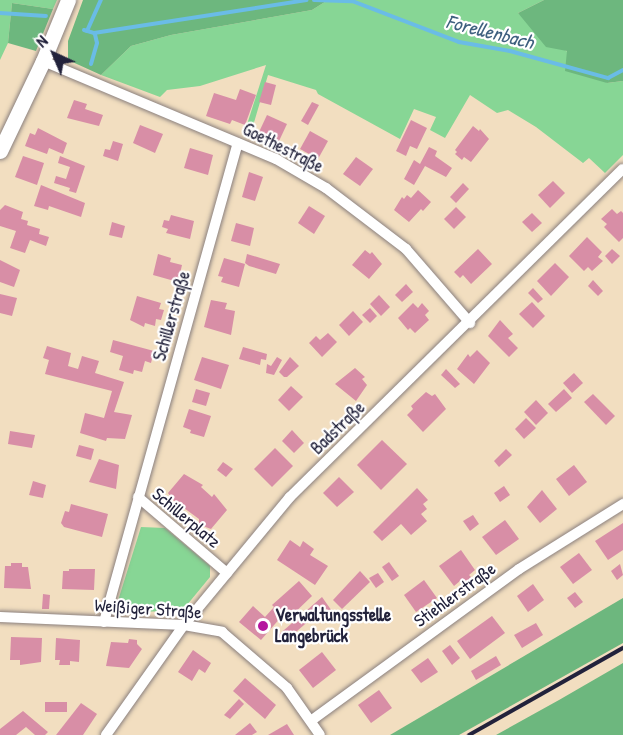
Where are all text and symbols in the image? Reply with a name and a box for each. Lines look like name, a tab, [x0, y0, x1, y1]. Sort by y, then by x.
water label: Forellenbach	[444, 9, 536, 53]
north arrow	[24, 24, 84, 84]
text: N	[31, 30, 52, 52]
street label: Goethestraße	[239, 118, 327, 178]
street label: Schillerstraße	[149, 269, 195, 363]
street label: Badstraße	[306, 397, 370, 459]
street label: Schillerplatz	[148, 483, 224, 553]
street label: Stiehlerstraße	[410, 558, 500, 632]
street label: Weißiger Straße	[94, 594, 202, 624]
place label: Verwaltungsstelle Langebrück	[275, 605, 391, 648]
marker: Verwaltungsstelle Langebrück	[256, 619, 270, 633]

